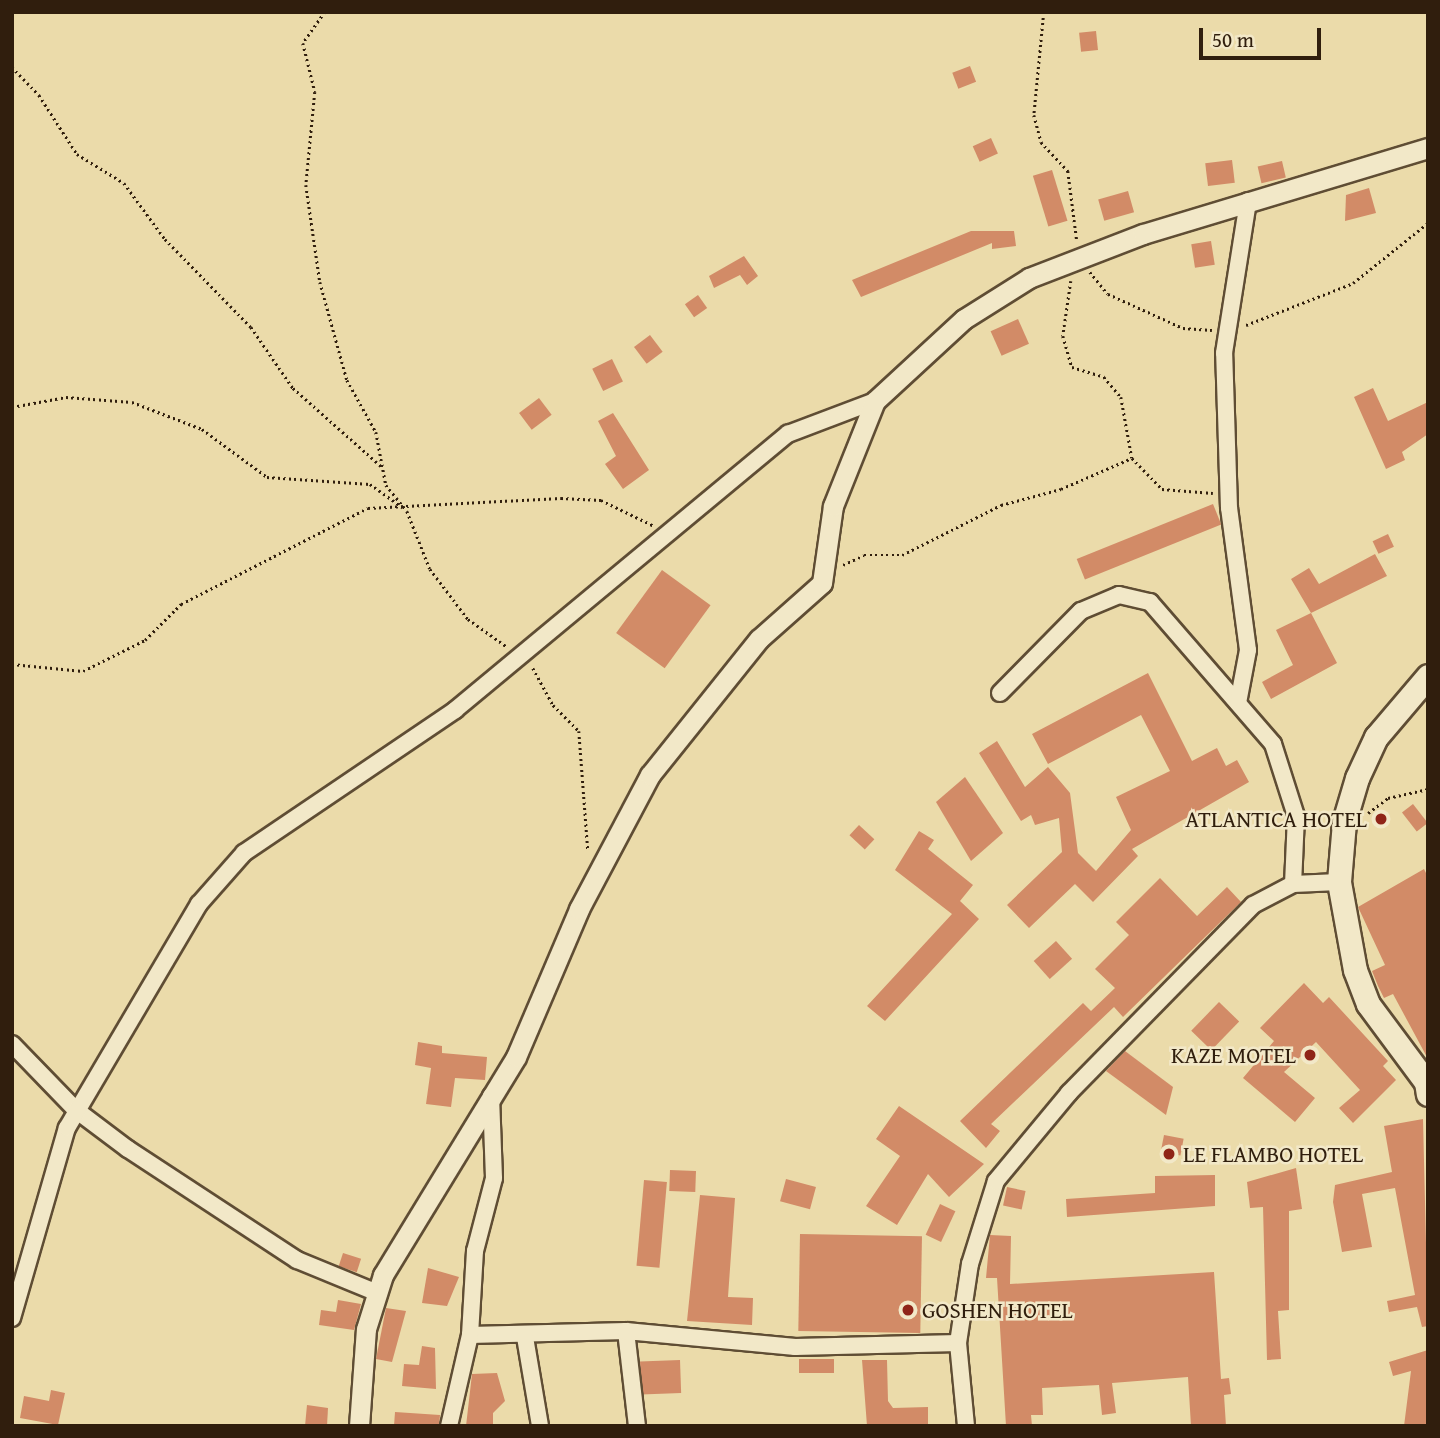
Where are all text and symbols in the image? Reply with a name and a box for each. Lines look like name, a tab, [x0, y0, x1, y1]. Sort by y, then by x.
scale bar	[1202, 14, 1324, 58]
text: 50 m	[1212, 24, 1254, 55]
place label: ATLANTICA HOTEL	[1185, 805, 1367, 833]
marker: ATLANTICA HOTEL	[1373, 811, 1389, 827]
place label: KAZE MOTEL	[1171, 1041, 1296, 1069]
marker: KAZE MOTEL	[1302, 1047, 1318, 1063]
place label: LE FLAMBO HOTEL	[1183, 1140, 1363, 1168]
marker: LE FLAMBO HOTEL	[1161, 1146, 1177, 1162]
place label: GOSHEN HOTEL	[922, 1296, 1073, 1324]
marker: GOSHEN HOTEL	[900, 1302, 916, 1318]

